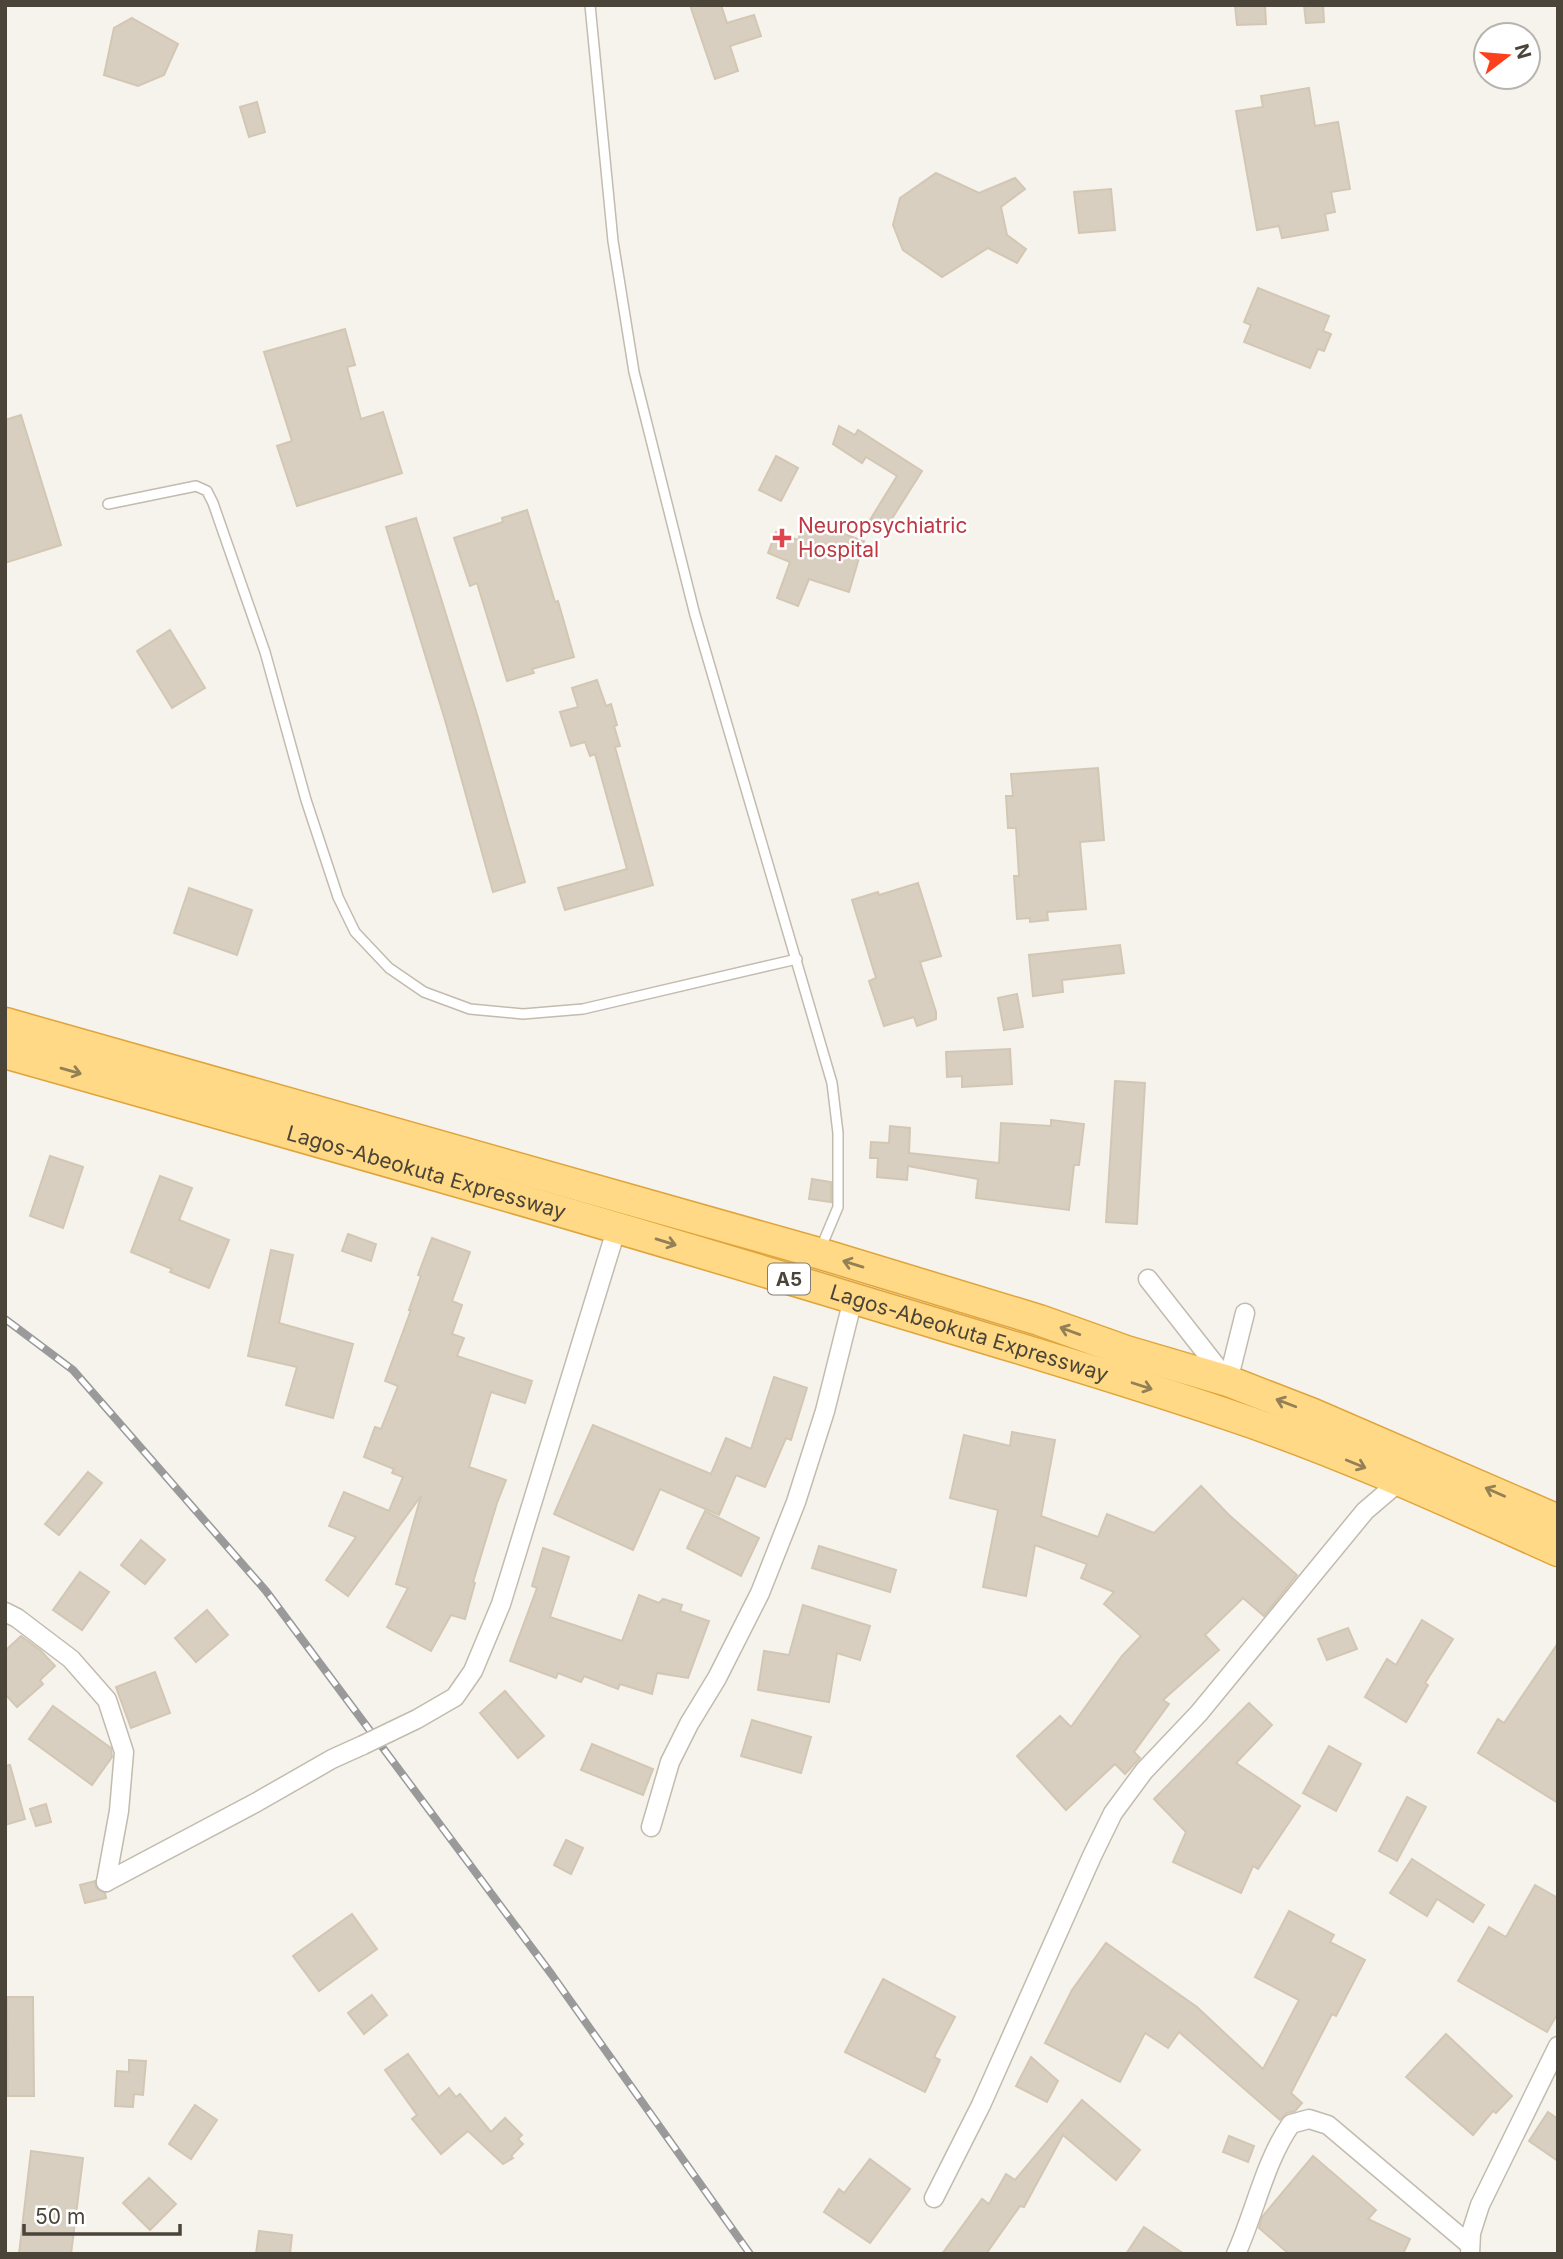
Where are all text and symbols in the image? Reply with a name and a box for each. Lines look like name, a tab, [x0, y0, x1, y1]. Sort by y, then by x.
north arrow	[1472, 21, 1542, 91]
text: N	[1510, 41, 1536, 62]
place label: Neuropsychiatric Hospital	[798, 513, 967, 562]
marker: Neuropsychiatric Hospital	[772, 528, 792, 548]
one-way arrow	[60, 1066, 82, 1079]
street label: Lagos-Abeokuta Expressway	[284, 1120, 569, 1224]
one-way arrow	[655, 1236, 677, 1249]
one-way arrow	[842, 1256, 864, 1269]
road number: A5	[768, 1264, 810, 1294]
street label: Lagos-Abeokuta Expressway	[827, 1279, 1112, 1387]
one-way arrow	[1060, 1324, 1082, 1336]
one-way arrow	[1131, 1381, 1153, 1394]
one-way arrow	[1276, 1396, 1297, 1409]
one-way arrow	[1344, 1458, 1366, 1471]
one-way arrow	[1485, 1485, 1507, 1498]
scale bar	[24, 2192, 180, 2236]
text: 50 m	[35, 2204, 85, 2229]

